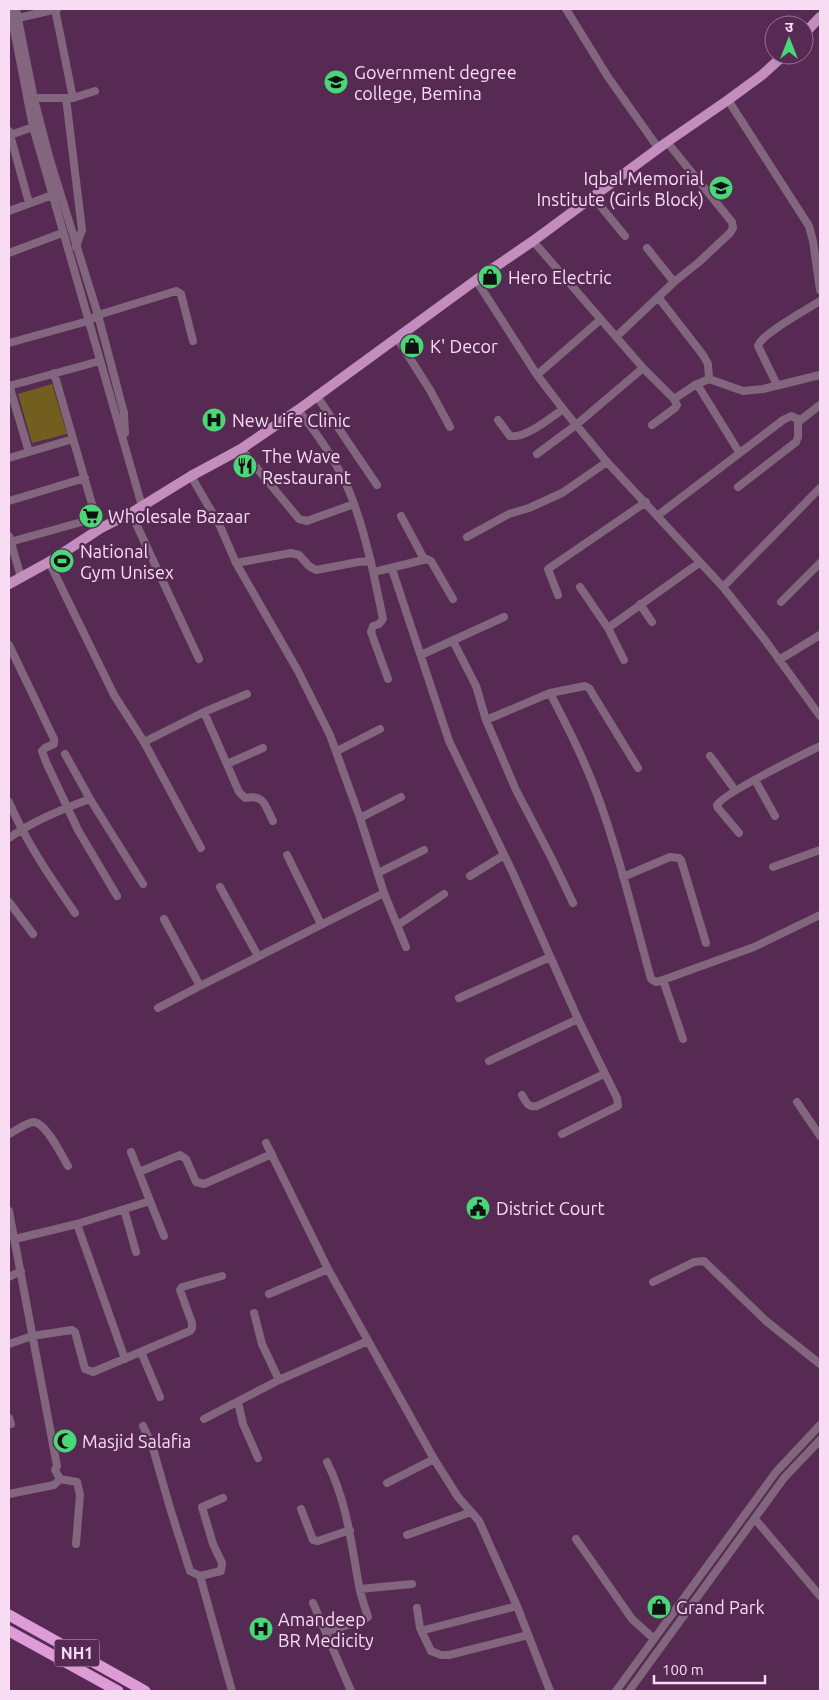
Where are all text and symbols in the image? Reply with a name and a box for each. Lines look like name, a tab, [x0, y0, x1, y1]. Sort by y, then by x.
north arrow	[764, 15, 814, 65]
text: उ	[785, 19, 794, 35]
place label: Government degree college, Bemina	[354, 62, 517, 103]
school or university icon: Government degree college, Bemina	[323, 69, 349, 95]
place label: Iqbal Memorial Institute (Girls Block)	[536, 168, 704, 210]
school or university icon: Iqbal Memorial Institute (Girls Block)	[708, 175, 734, 201]
shop icon: Hero Electric	[477, 264, 503, 290]
place label: Hero Electric	[508, 267, 612, 287]
shop icon: K' Decor	[399, 333, 425, 359]
place label: K' Decor	[430, 336, 498, 356]
hospital icon: New Life Clinic	[201, 407, 227, 433]
place label: New Life Clinic	[232, 410, 350, 430]
place label: The Wave Restaurant	[262, 446, 351, 487]
restaurant icon: The Wave Restaurant	[232, 453, 258, 479]
supermarket icon: Wholesale Bazaar	[78, 503, 104, 529]
place label: Wholesale Bazaar	[108, 506, 250, 526]
place label: National Gym Unisex	[80, 541, 174, 582]
sports icon: National Gym Unisex	[49, 548, 75, 574]
public building icon: District Court	[465, 1195, 491, 1221]
place label: District Court	[496, 1198, 604, 1218]
mosque icon: Masjid Salafia	[52, 1428, 78, 1454]
place label: Masjid Salafia	[82, 1431, 191, 1451]
shop icon: Grand Park	[646, 1594, 672, 1620]
place label: Grand Park	[676, 1597, 765, 1617]
place label: Amandeep BR Medicity	[278, 1609, 374, 1650]
hospital icon: Amandeep BR Medicity	[248, 1616, 274, 1642]
road number: NH1	[54, 1640, 100, 1666]
scale bar	[654, 1652, 765, 1684]
text: 100 m	[662, 1661, 704, 1678]

